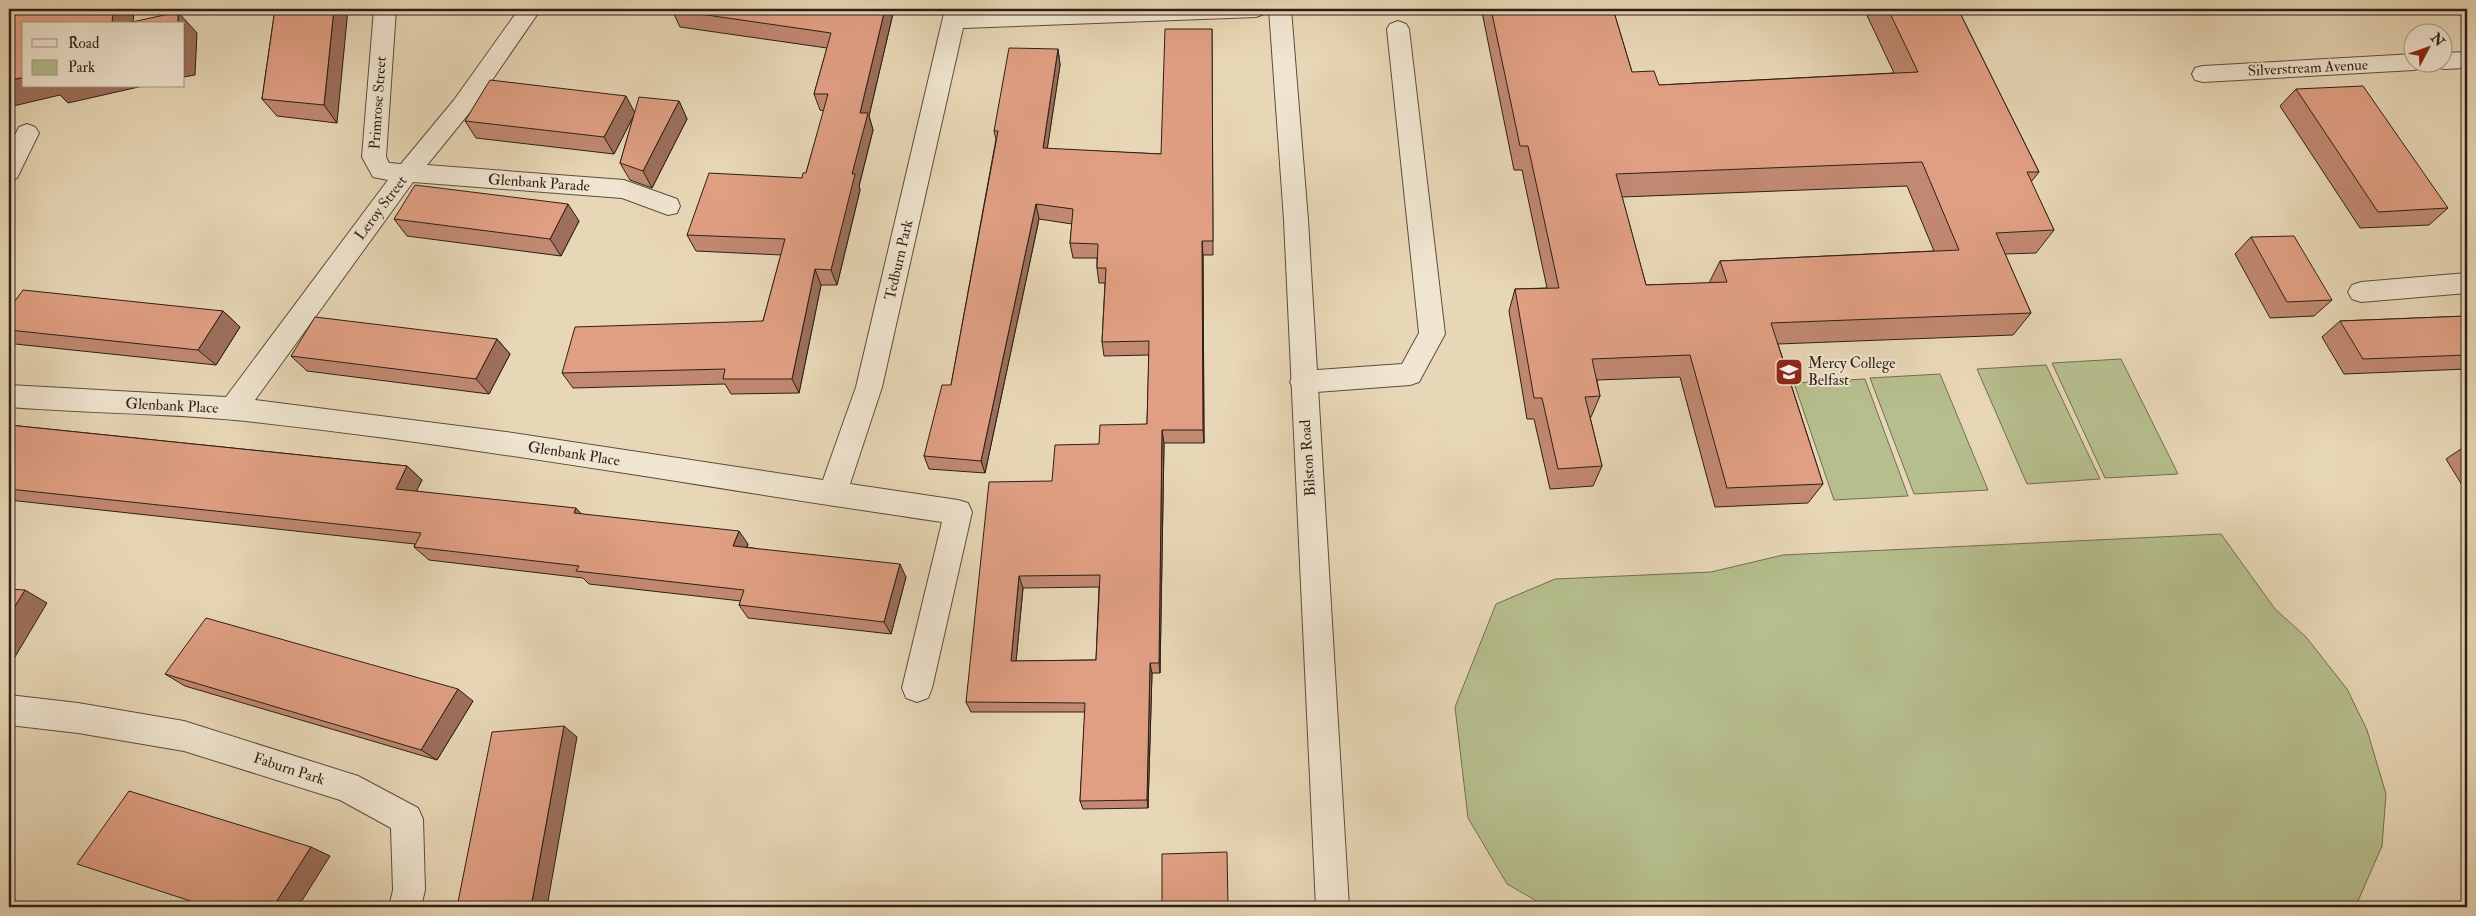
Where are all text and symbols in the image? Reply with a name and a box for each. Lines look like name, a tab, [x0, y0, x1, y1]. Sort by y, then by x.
legend	[22, 22, 185, 88]
north arrow	[2404, 22, 2454, 72]
text: N	[2426, 29, 2448, 50]
text: Road	[68, 34, 100, 53]
street label: Silverstream Avenue	[2247, 55, 2369, 81]
street label: Primrose Street	[365, 56, 391, 150]
text: Park	[68, 58, 95, 77]
street label: Glenbank Parade	[487, 170, 591, 196]
street label: Leroy Street	[351, 172, 411, 244]
street label: Tedburn Park	[881, 218, 917, 302]
place label: Mercy College Belfast	[1808, 354, 1896, 390]
school or university icon: Mercy College Belfast	[1774, 357, 1804, 387]
street label: Glenbank Place	[125, 394, 219, 418]
street label: Bilston Road	[1296, 418, 1320, 497]
street label: Glenbank Place	[527, 437, 621, 471]
street label: Faburn Park	[251, 749, 327, 789]

